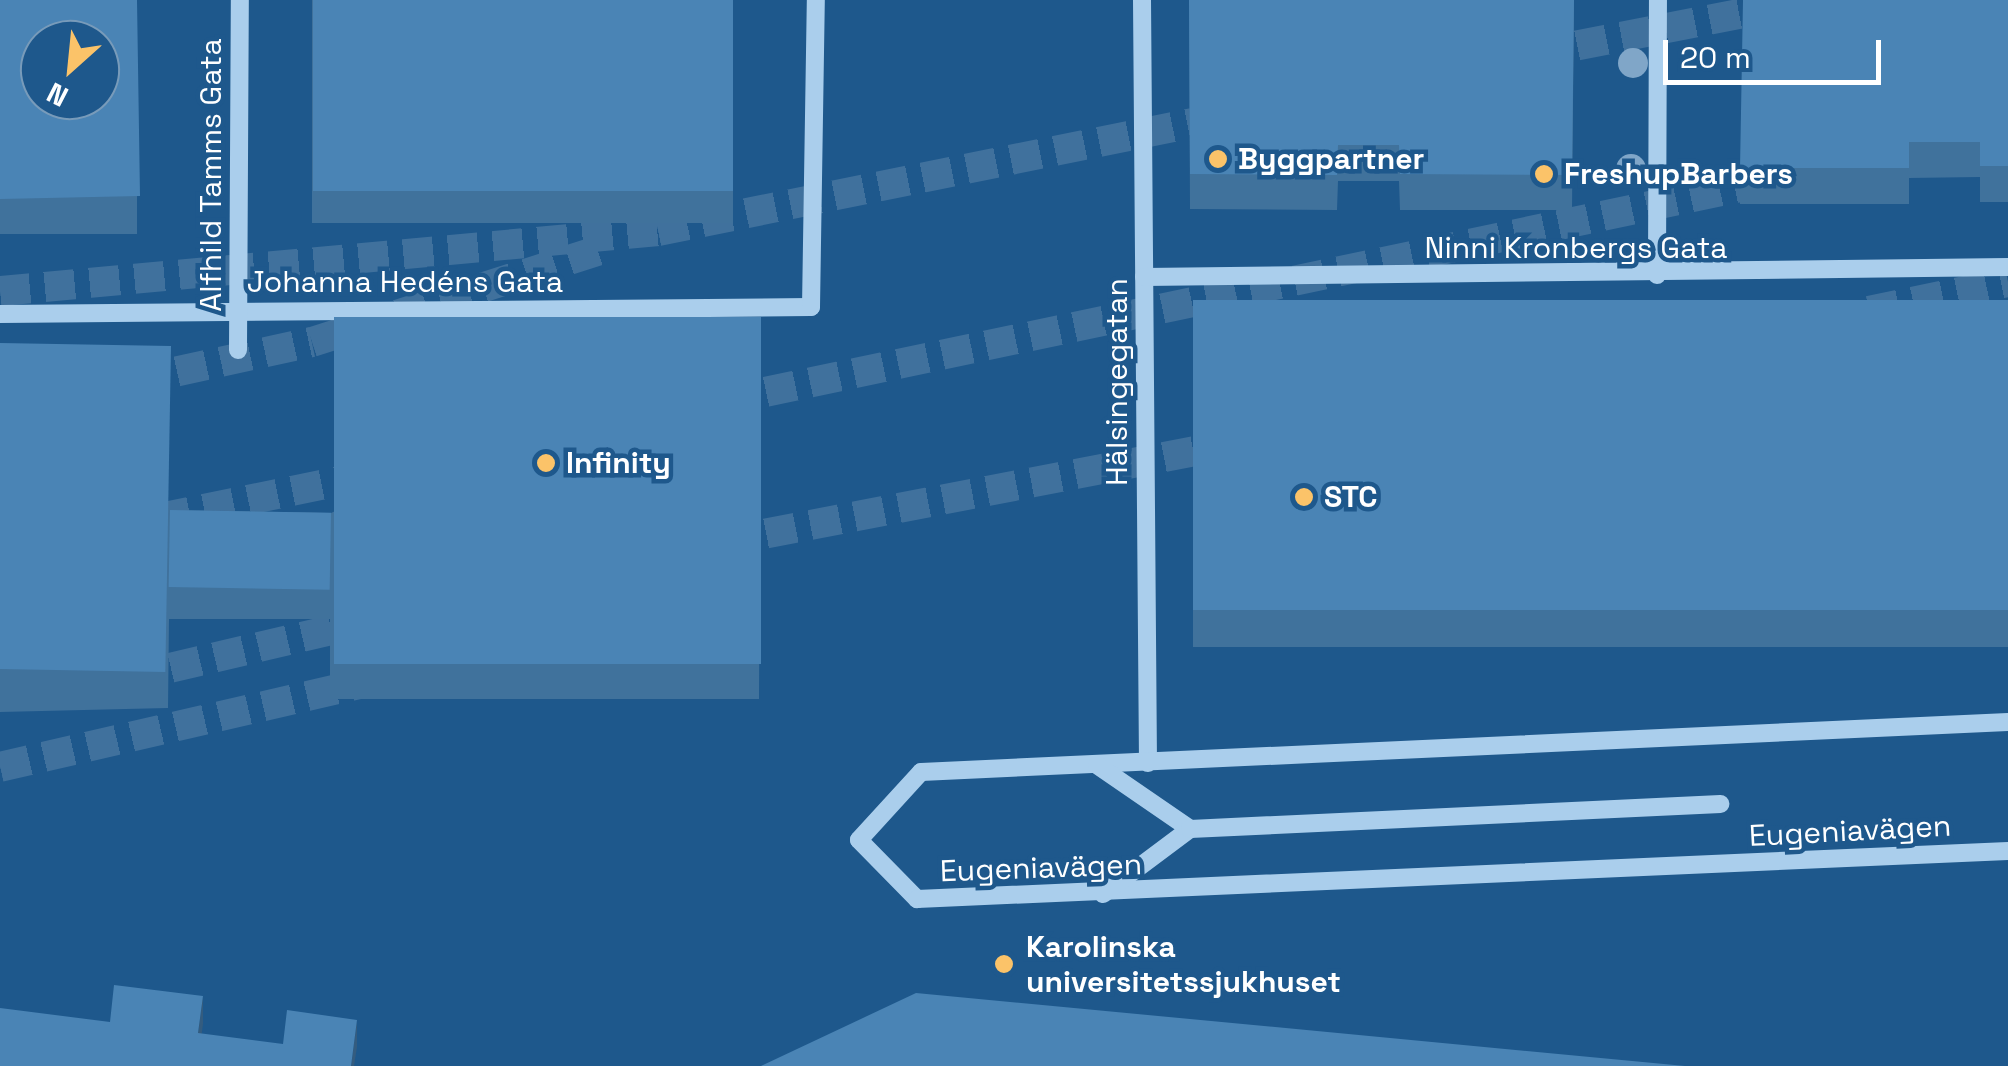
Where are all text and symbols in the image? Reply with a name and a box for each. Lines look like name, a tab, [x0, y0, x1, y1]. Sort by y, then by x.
north arrow	[20, 20, 120, 120]
scale bar	[1668, 20, 1886, 82]
street label: Alfhild Tamms Gata	[193, 38, 229, 312]
text: 20 m	[1680, 38, 1751, 77]
text: N	[41, 75, 74, 115]
place label: Byggpartner	[1238, 141, 1424, 177]
marker: Byggpartner	[1207, 148, 1229, 170]
place label: FreshupBarbers	[1564, 156, 1793, 192]
marker: FreshupBarbers	[1533, 163, 1555, 185]
street label: Ninni Kronbergs Gata	[1425, 230, 1727, 266]
street label: Johanna Hedéns Gata	[247, 264, 563, 300]
street label: Hälsingegatan	[1099, 278, 1135, 486]
place label: Infinity	[566, 445, 671, 481]
marker: Infinity	[535, 452, 557, 474]
place label: STC	[1324, 479, 1378, 515]
marker: STC	[1293, 486, 1315, 508]
street label: Eugeniavägen	[1748, 808, 1952, 854]
street label: Eugeniavägen	[939, 846, 1143, 890]
place label: Karolinska universitetssjukhuset	[1026, 929, 1341, 1000]
marker: Karolinska universitetssjukhuset	[991, 951, 1017, 977]

